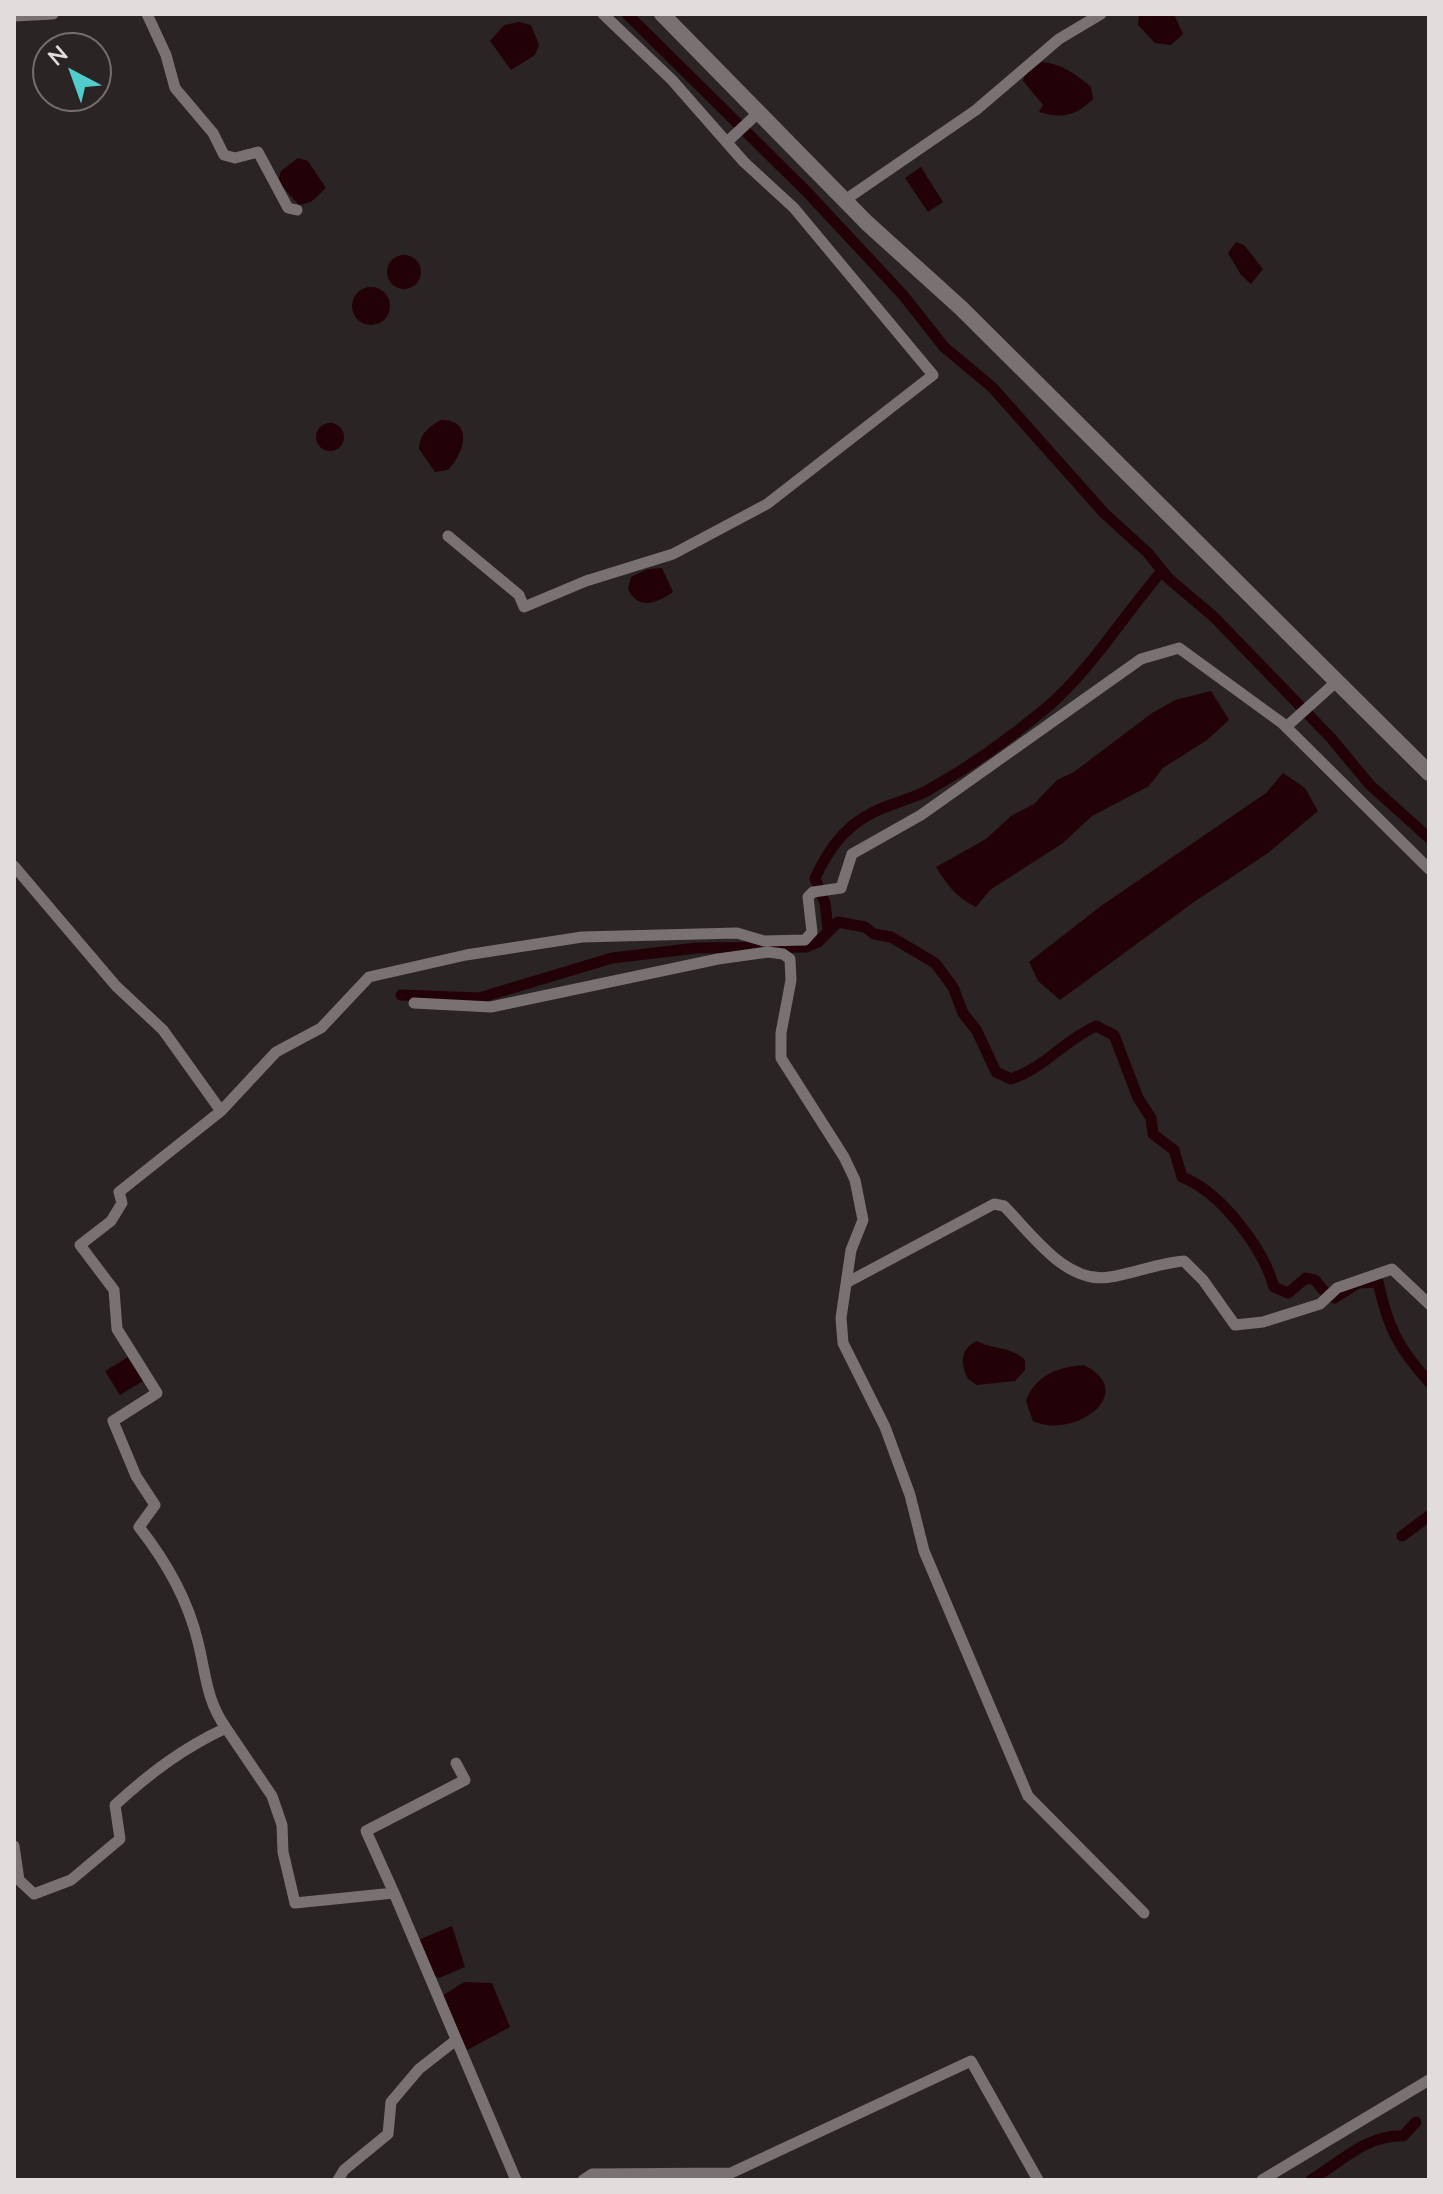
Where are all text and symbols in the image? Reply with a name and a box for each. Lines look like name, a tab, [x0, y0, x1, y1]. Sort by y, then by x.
north arrow	[32, 32, 112, 112]
text: N	[42, 39, 72, 71]

